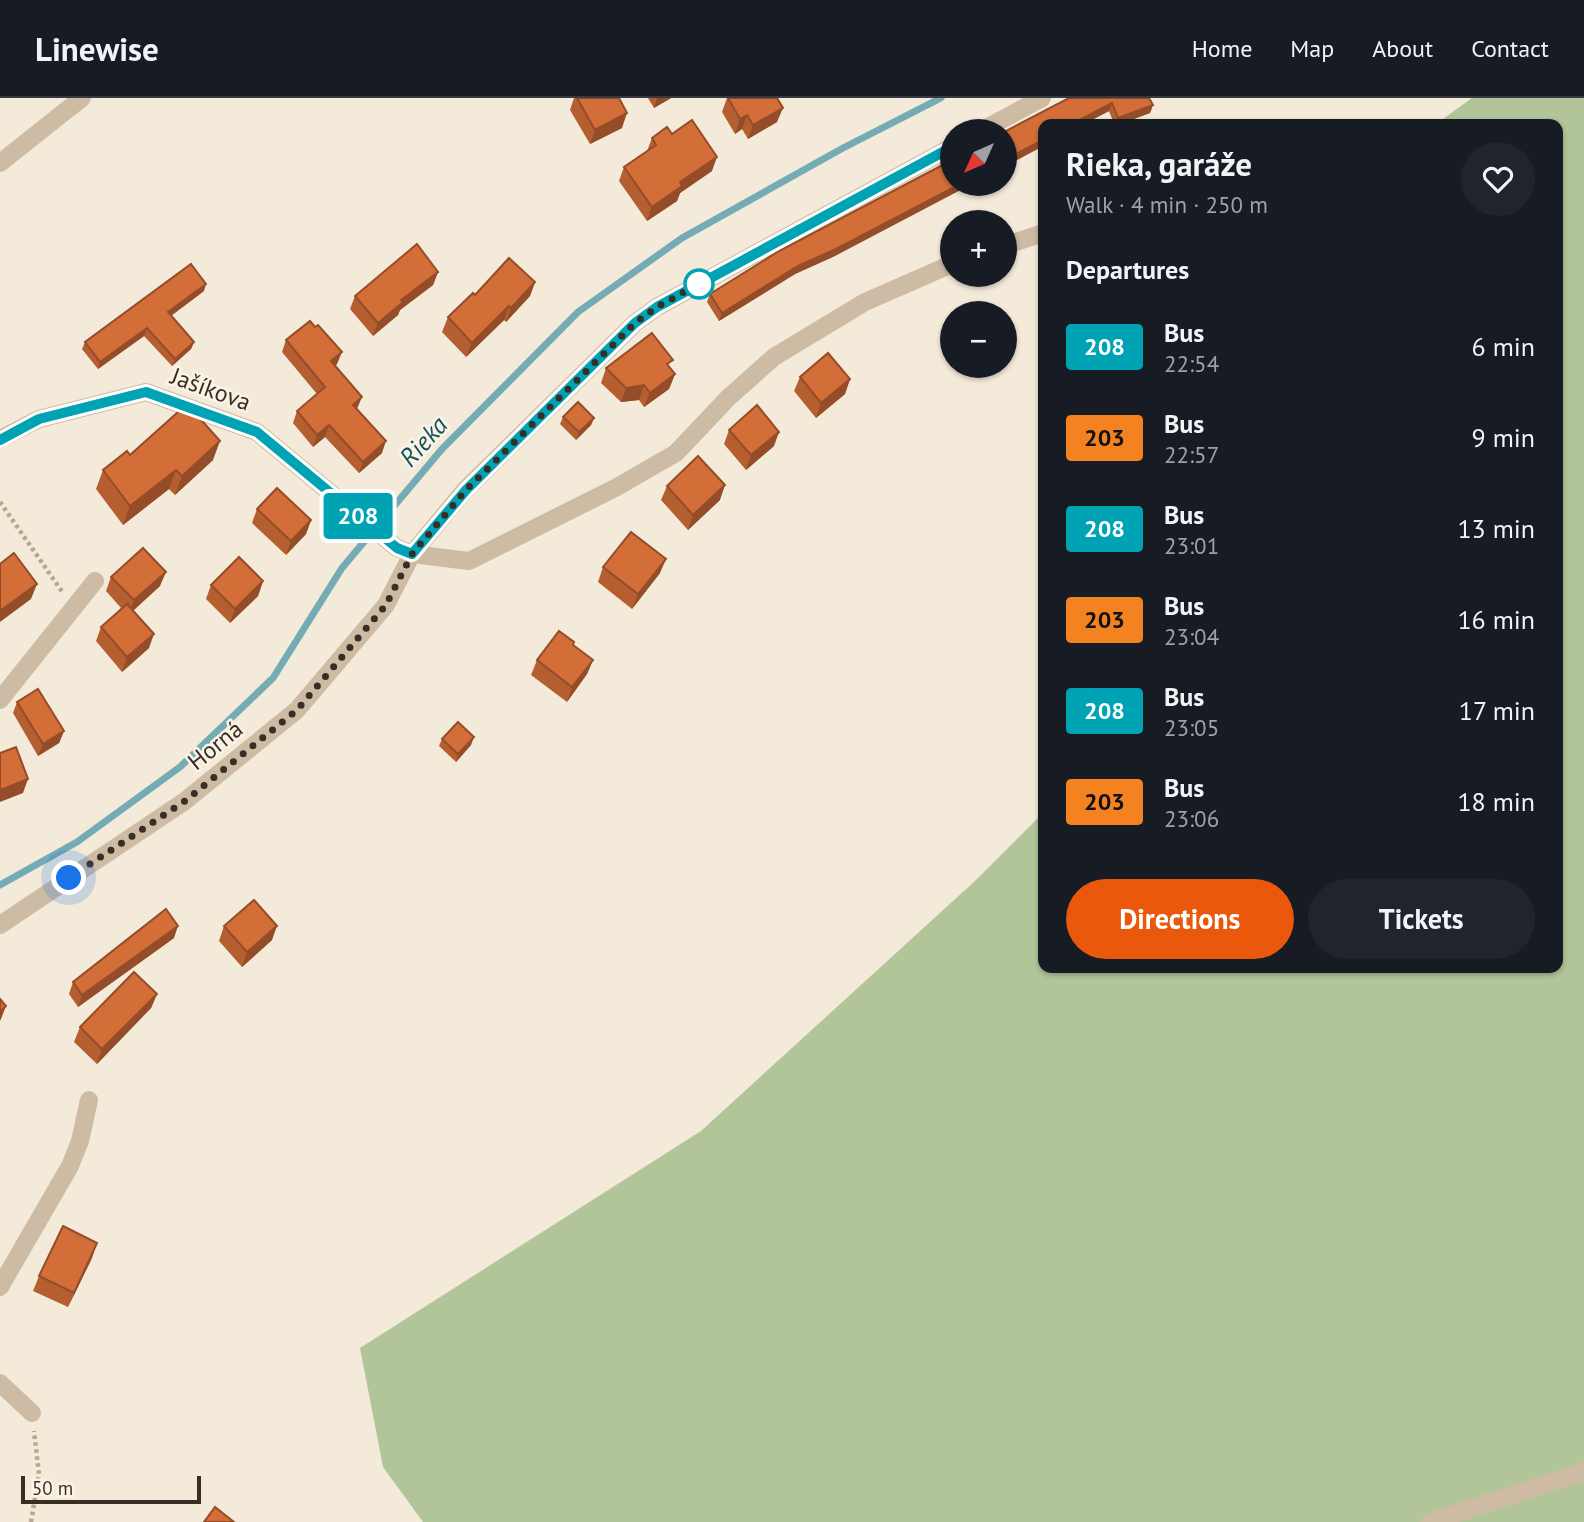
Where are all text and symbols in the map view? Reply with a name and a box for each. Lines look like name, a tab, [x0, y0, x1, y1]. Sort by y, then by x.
text: Linewise	[35, 27, 159, 70]
text: Home	[1192, 33, 1252, 64]
text: Map	[1290, 33, 1334, 64]
text: About	[1372, 33, 1433, 64]
text: Contact	[1471, 33, 1549, 64]
north arrow	[940, 119, 1017, 196]
map controls	[940, 119, 1017, 378]
text: Rieka, garáže	[1066, 142, 1252, 185]
button: heart	[1461, 142, 1535, 216]
text: Walk · 4 min · 250 m	[1066, 190, 1268, 219]
button: +	[940, 210, 1017, 287]
text: Departures	[1066, 253, 1189, 286]
unlabelled marker	[684, 269, 714, 299]
button: −	[940, 301, 1017, 378]
text: Bus	[1164, 316, 1204, 349]
text: 6 min	[1472, 330, 1535, 363]
text: 208	[1084, 331, 1125, 362]
text: 22:54	[1164, 349, 1219, 378]
street label: Jašíkova	[166, 360, 255, 418]
text: Bus	[1164, 407, 1204, 440]
water label: Rieka	[392, 409, 454, 473]
text: 9 min	[1472, 421, 1535, 454]
text: 203	[1084, 422, 1125, 453]
text: 22:57	[1164, 440, 1219, 469]
line badge: 208	[318, 493, 398, 539]
text: Bus	[1164, 498, 1204, 531]
text: 208	[338, 500, 378, 531]
text: 13 min	[1457, 512, 1535, 545]
text: 208	[1084, 513, 1125, 544]
text: 23:01	[1164, 531, 1219, 560]
text: Bus	[1164, 589, 1204, 622]
text: 16 min	[1457, 603, 1535, 636]
text: 203	[1084, 604, 1125, 635]
text: 23:04	[1164, 622, 1219, 651]
text: Bus	[1164, 680, 1204, 713]
text: 17 min	[1459, 694, 1535, 727]
text: 208	[1084, 695, 1125, 726]
street label: Horná	[181, 713, 249, 777]
text: 23:05	[1164, 713, 1219, 742]
text: Bus	[1164, 771, 1204, 804]
text: 18 min	[1457, 785, 1535, 818]
text: 203	[1084, 786, 1125, 817]
text: 23:06	[1164, 804, 1219, 833]
your location	[51, 860, 86, 895]
button: Directions	[1066, 879, 1294, 959]
button: Tickets	[1308, 879, 1535, 959]
scale bar	[21, 1473, 201, 1505]
text: 50 m	[32, 1476, 73, 1500]

